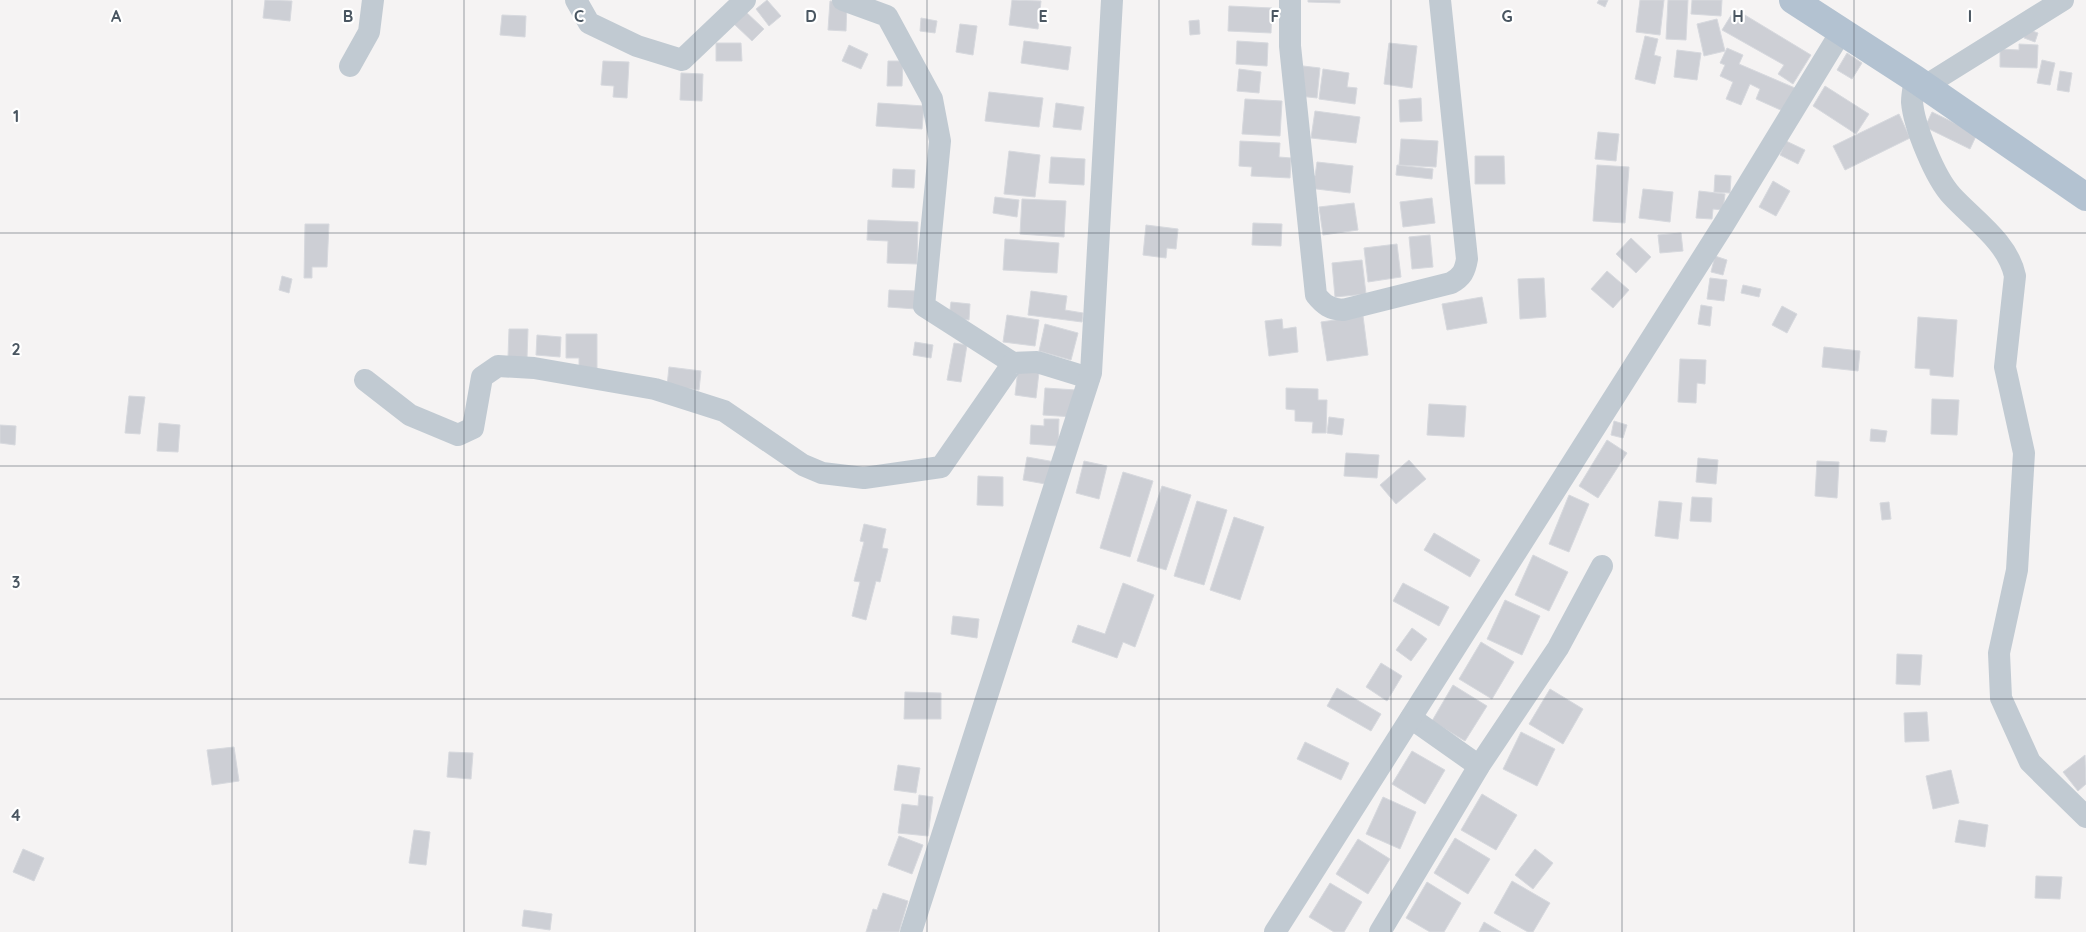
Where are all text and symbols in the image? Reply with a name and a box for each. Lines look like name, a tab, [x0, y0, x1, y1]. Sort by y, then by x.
text: A	[111, 6, 122, 26]
text: B	[343, 6, 353, 26]
text: C	[574, 6, 584, 26]
text: D	[805, 6, 817, 26]
text: E	[1038, 6, 1048, 26]
text: F	[1271, 6, 1280, 26]
text: G	[1501, 6, 1513, 26]
text: H	[1732, 6, 1744, 26]
text: I	[1968, 6, 1972, 26]
text: 1	[13, 106, 19, 126]
text: 2	[11, 339, 21, 359]
text: 3	[12, 572, 20, 592]
text: 4	[11, 805, 21, 825]

